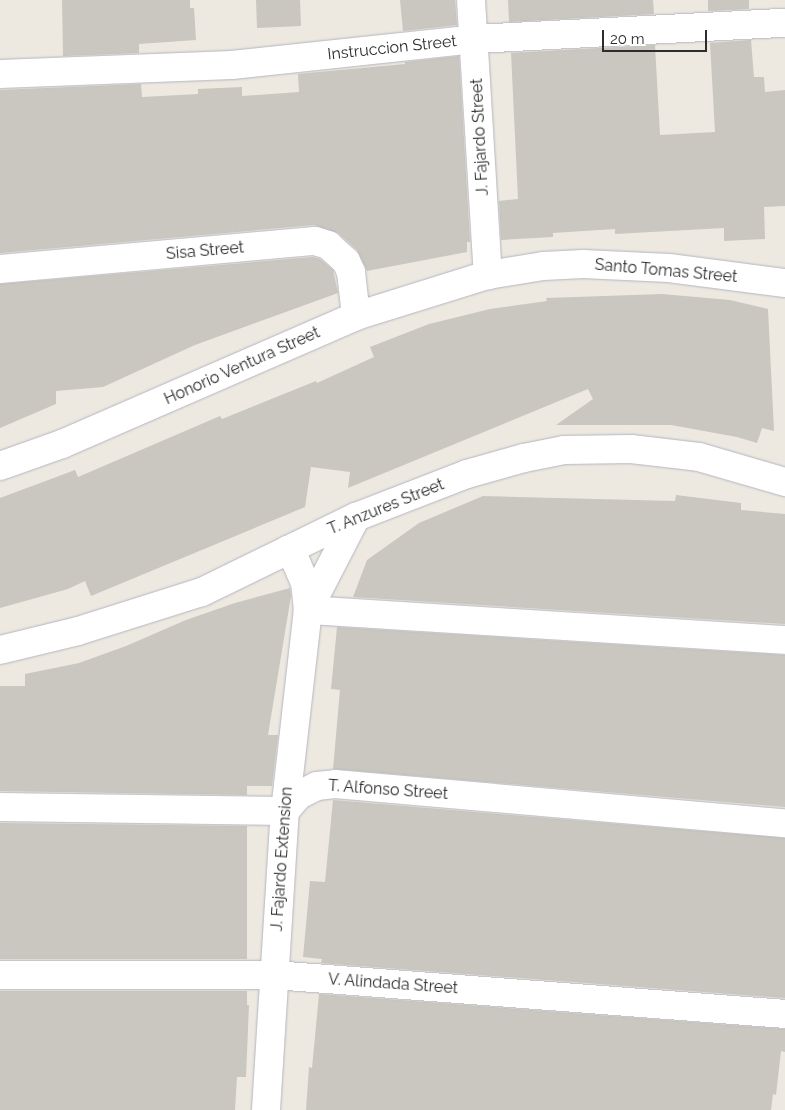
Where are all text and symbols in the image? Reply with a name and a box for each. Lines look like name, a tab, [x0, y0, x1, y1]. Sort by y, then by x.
scale bar	[605, 20, 710, 52]
text: 20 m	[610, 30, 645, 48]
street label: Instruccion Street	[326, 32, 458, 64]
street label: J. Fajardo Street	[467, 78, 493, 196]
street label: Sisa Street	[165, 238, 245, 264]
street label: Santo Tomas Street	[594, 255, 738, 287]
street label: Honorio Ventura Street	[161, 323, 323, 409]
street label: T. Anzures Street	[325, 475, 447, 539]
street label: T. Alfonso Street	[327, 776, 449, 804]
street label: J. Fajardo Extension	[267, 786, 297, 932]
street label: V. Alindada Street	[327, 970, 459, 998]

